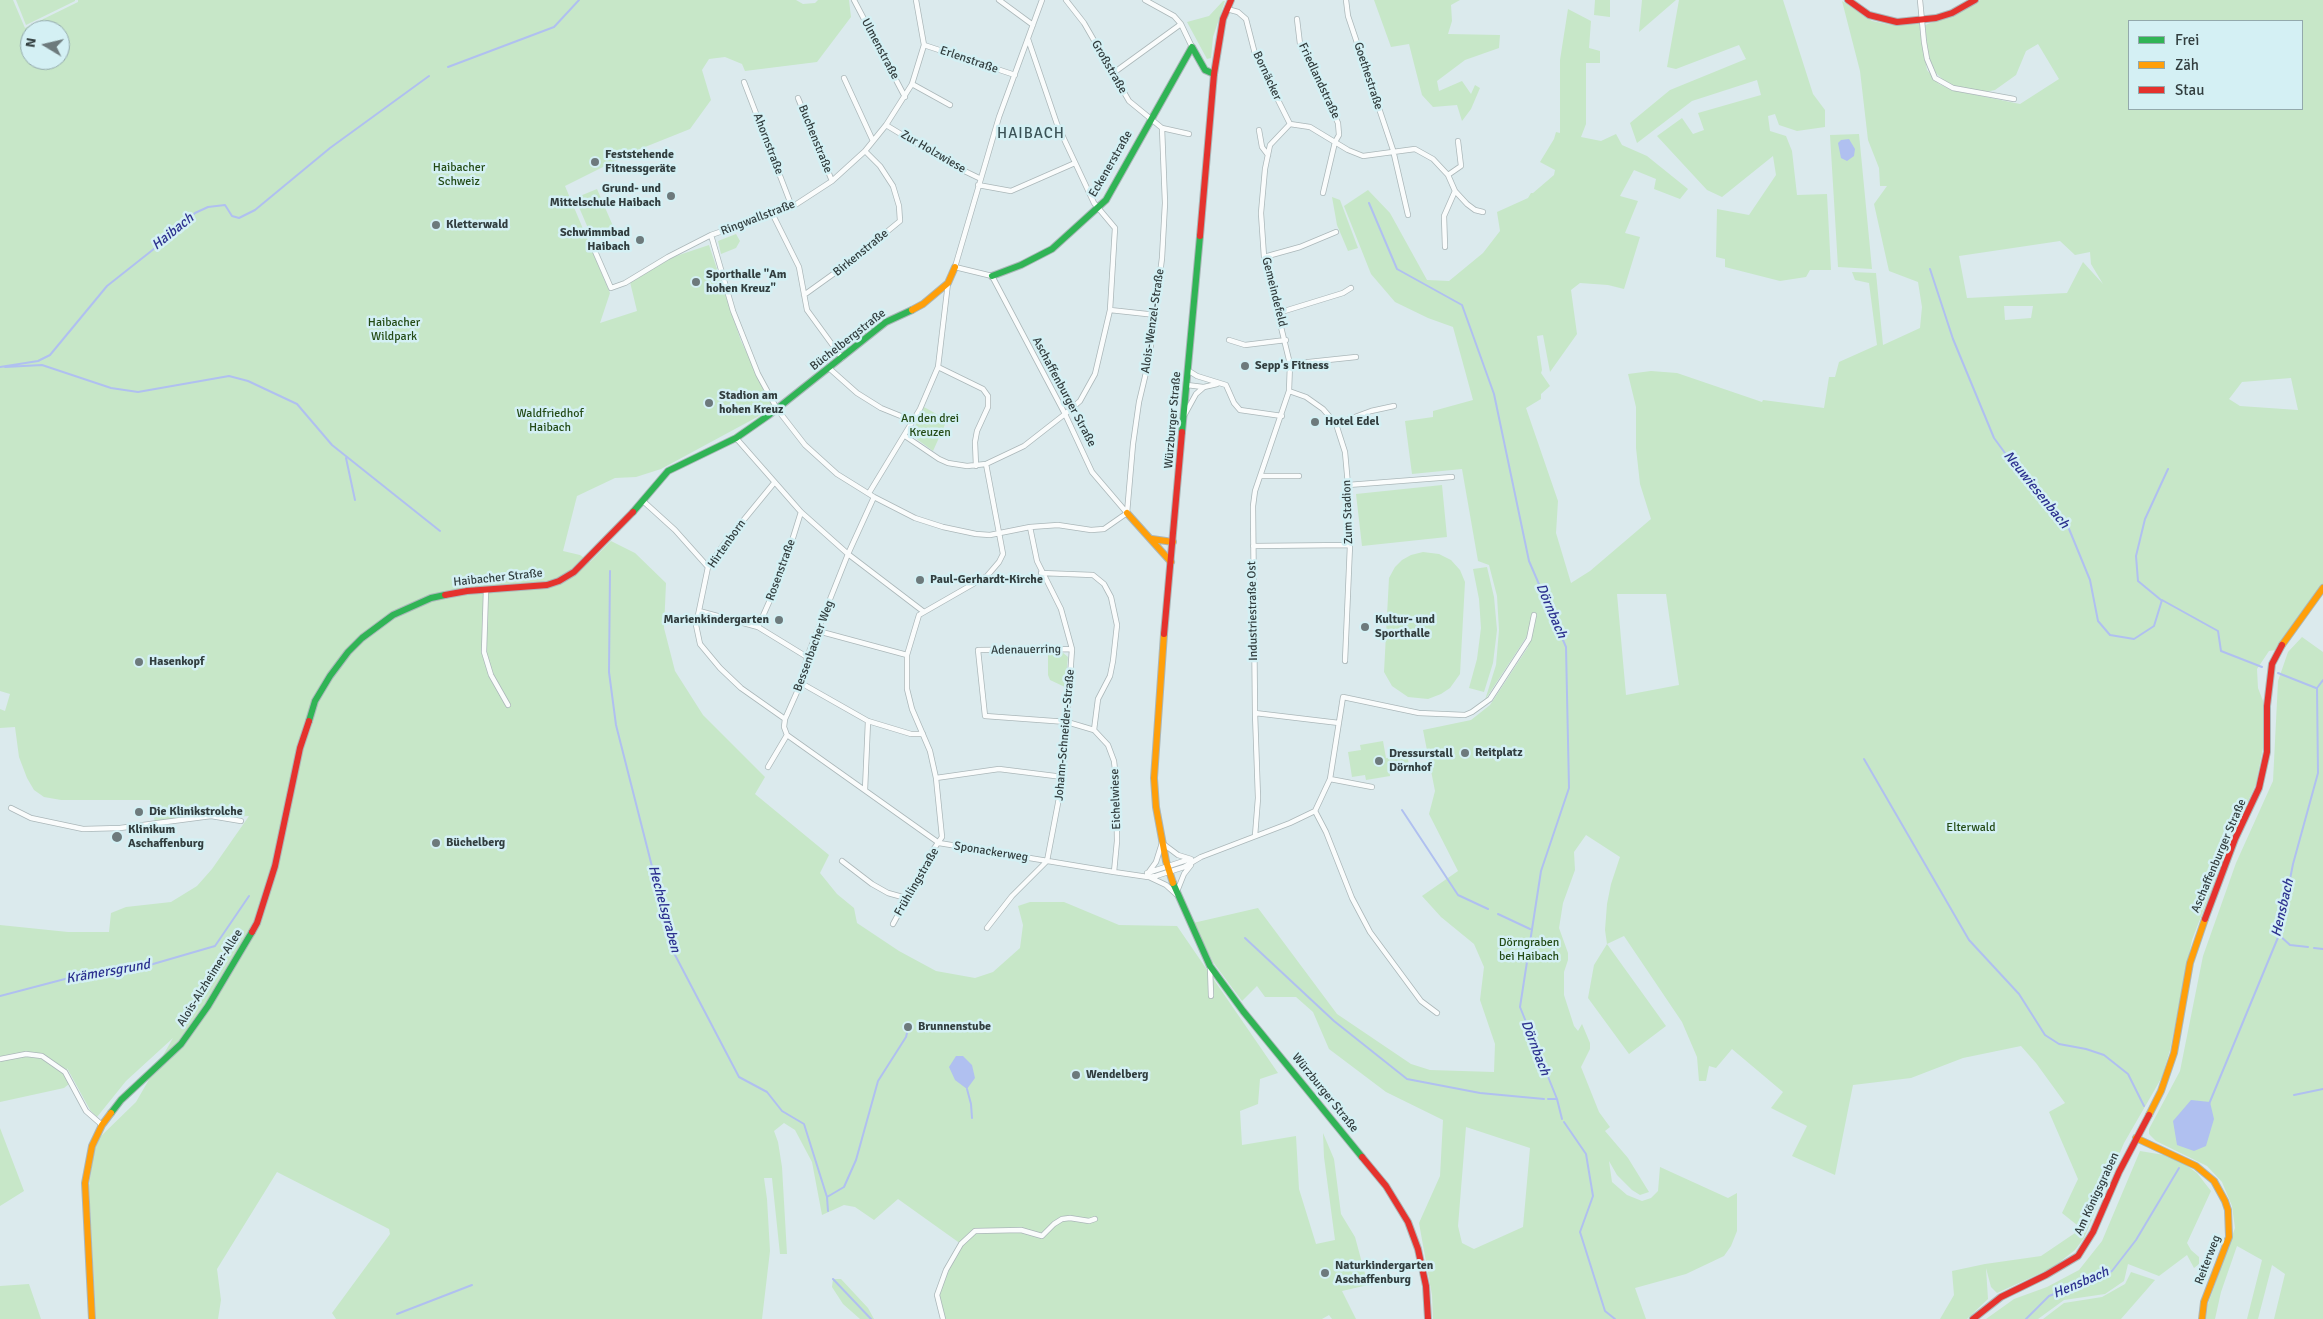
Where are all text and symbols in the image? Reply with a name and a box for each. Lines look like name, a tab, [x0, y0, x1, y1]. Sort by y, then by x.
street label: Ulmenstraße	[858, 16, 902, 82]
north arrow	[20, 20, 70, 70]
legend	[2128, 20, 2303, 110]
text: Frei	[2175, 31, 2199, 49]
text: N	[22, 37, 40, 49]
street label: Großstraße	[1088, 38, 1130, 96]
street label: Goethestraße	[1350, 40, 1386, 112]
street label: Friedlandstraße	[1295, 41, 1343, 121]
street label: Erlenstraße	[938, 43, 1000, 77]
street label: Bornäcker	[1249, 49, 1285, 103]
text: Zäh	[2175, 56, 2199, 74]
text: Stau	[2175, 81, 2204, 99]
street label: Buchenstraße	[795, 103, 835, 175]
street label: Ahornstraße	[750, 111, 786, 177]
district label: HAIBACH	[996, 125, 1066, 143]
street label: Zur Holzwiese	[898, 128, 968, 176]
street label: Eckenerstraße	[1086, 128, 1136, 200]
place label: Feststehende Fitnessgeräte	[605, 148, 676, 176]
marker: Feststehende Fitnessgeräte	[589, 156, 601, 168]
park label: Haibacher Schweiz	[433, 161, 485, 189]
place label: Grund- und Mittelschule Haibach	[550, 182, 661, 210]
marker: Grund- und Mittelschule Haibach	[665, 190, 677, 202]
street label: Ringwallstraße	[719, 197, 797, 239]
water label: Haibach	[149, 210, 197, 254]
place label: Kletterwald	[446, 218, 508, 232]
marker: Kletterwald	[430, 219, 442, 231]
place label: Schwimmbad Haibach	[560, 226, 630, 254]
street label: Birkenstraße	[831, 226, 891, 280]
marker: Schwimmbad Haibach	[634, 234, 646, 246]
street label: Gemeindefeld	[1258, 256, 1290, 328]
place label: Sporthalle "Am hohen Kreuz"	[706, 268, 786, 296]
street label: Alois-Wenzel-Straße	[1139, 268, 1167, 374]
marker: Sporthalle "Am hohen Kreuz"	[690, 276, 702, 288]
street label: Büchelbergstraße	[807, 306, 889, 374]
park label: Haibacher Wildpark	[368, 316, 420, 344]
street label: Aschaffenburger Straße	[1029, 335, 1099, 449]
place label: Sepp's Fitness	[1255, 359, 1329, 373]
marker: Sepp's Fitness	[1239, 360, 1251, 372]
street label: Würzburger Straße	[1162, 371, 1184, 469]
place label: Stadion am hohen Kreuz	[719, 389, 783, 417]
marker: Stadion am hohen Kreuz	[703, 397, 715, 409]
park label: Waldfriedhof Haibach	[517, 407, 583, 435]
park label: An den drei Kreuzen	[901, 412, 959, 440]
place label: Hotel Edel	[1325, 415, 1379, 429]
marker: Hotel Edel	[1309, 416, 1321, 428]
water label: Neuwiesenbach	[2000, 448, 2072, 532]
street label: Zum Stadion	[1340, 480, 1356, 544]
street label: Hirtenborn	[705, 517, 749, 571]
street label: Rosenstraße	[763, 537, 799, 603]
street label: Industriestraße Ost	[1245, 561, 1261, 661]
street label: Haibacher Straße	[453, 566, 543, 590]
place label: Paul-Gerhardt-Kirche	[930, 573, 1043, 587]
marker: Paul-Gerhardt-Kirche	[914, 574, 926, 586]
water label: Dörnbach	[1532, 581, 1570, 641]
street label: Bessenbacher Weg	[791, 598, 837, 694]
place label: Marienkindergarten	[664, 613, 769, 627]
place label: Kultur- und Sporthalle	[1375, 613, 1435, 641]
marker: Marienkindergarten	[773, 614, 785, 626]
marker: Kultur- und Sporthalle	[1359, 621, 1371, 633]
street label: Adenauerring	[991, 642, 1061, 658]
place label: Hasenkopf	[149, 655, 204, 669]
marker: Hasenkopf	[133, 656, 145, 668]
street label: Johann-Schneider-Straße	[1052, 669, 1078, 801]
place label: Reitplatz	[1475, 746, 1523, 760]
place label: Dressurstall Dörnhof	[1389, 747, 1453, 775]
marker: Reitplatz	[1459, 747, 1471, 759]
marker: Dressurstall Dörnhof	[1373, 755, 1385, 767]
street label: Eichelwiese	[1108, 768, 1124, 830]
street label: Aschaffenburger Straße	[2188, 797, 2250, 915]
place label: Die Klinikstrolche	[149, 805, 243, 819]
marker: Die Klinikstrolche	[133, 806, 145, 818]
park label: Elterwald	[1946, 821, 1996, 835]
place label: Klinikum Aschaffenburg	[128, 823, 204, 851]
marker: Klinikum Aschaffenburg	[110, 830, 124, 844]
place label: Büchelberg	[446, 836, 505, 850]
marker: Büchelberg	[430, 837, 442, 849]
street label: Sponackerweg	[953, 839, 1029, 865]
street label: Frühlingstraße	[892, 845, 942, 919]
water label: Hechelsgraben	[644, 864, 684, 954]
water label: Hensbach	[2268, 877, 2298, 939]
street label: Alois-Alzheimer-Allee	[174, 927, 246, 1029]
park label: Dörngraben bei Haibach	[1499, 936, 1559, 964]
water label: Krämersgrund	[65, 956, 151, 988]
water label: Dörnbach	[1517, 1018, 1553, 1078]
place label: Brunnenstube	[918, 1020, 991, 1034]
marker: Brunnenstube	[902, 1021, 914, 1033]
street label: Würzburger Straße	[1289, 1051, 1361, 1135]
place label: Wendelberg	[1086, 1068, 1149, 1082]
marker: Wendelberg	[1070, 1069, 1082, 1081]
street label: Am Königsgraben	[2072, 1150, 2122, 1238]
street label: Reiterweg	[2192, 1233, 2224, 1287]
place label: Naturkindergarten Aschaffenburg	[1335, 1259, 1433, 1287]
water label: Hensbach	[2051, 1264, 2111, 1302]
marker: Naturkindergarten Aschaffenburg	[1319, 1267, 1331, 1279]

